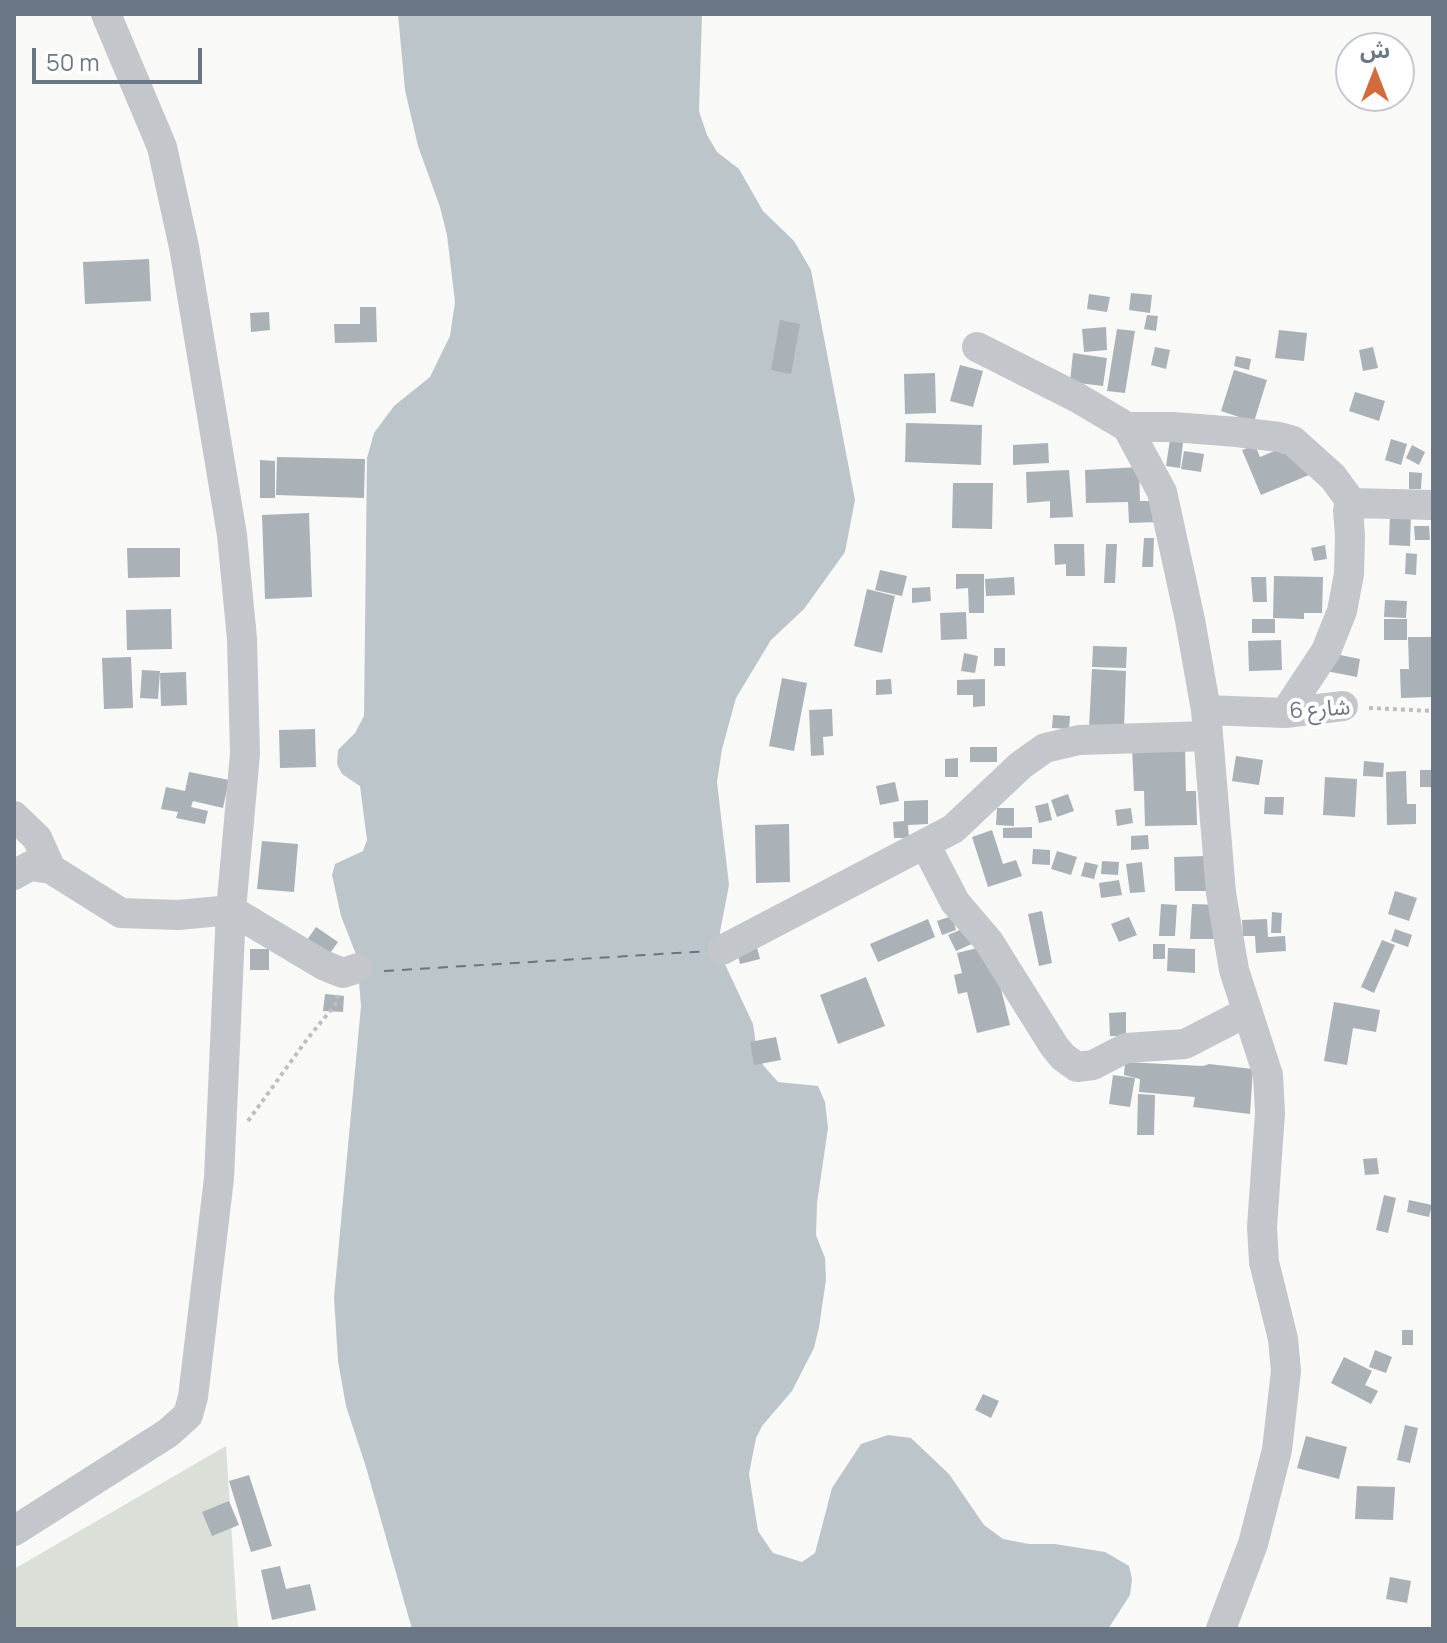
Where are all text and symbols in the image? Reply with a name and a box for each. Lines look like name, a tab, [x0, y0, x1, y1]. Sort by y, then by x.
scale bar	[36, 32, 206, 82]
north arrow	[1335, 32, 1415, 112]
text: ش	[1360, 35, 1390, 65]
text: 50 m	[46, 45, 100, 78]
street label: شارع 6	[1289, 695, 1351, 725]

